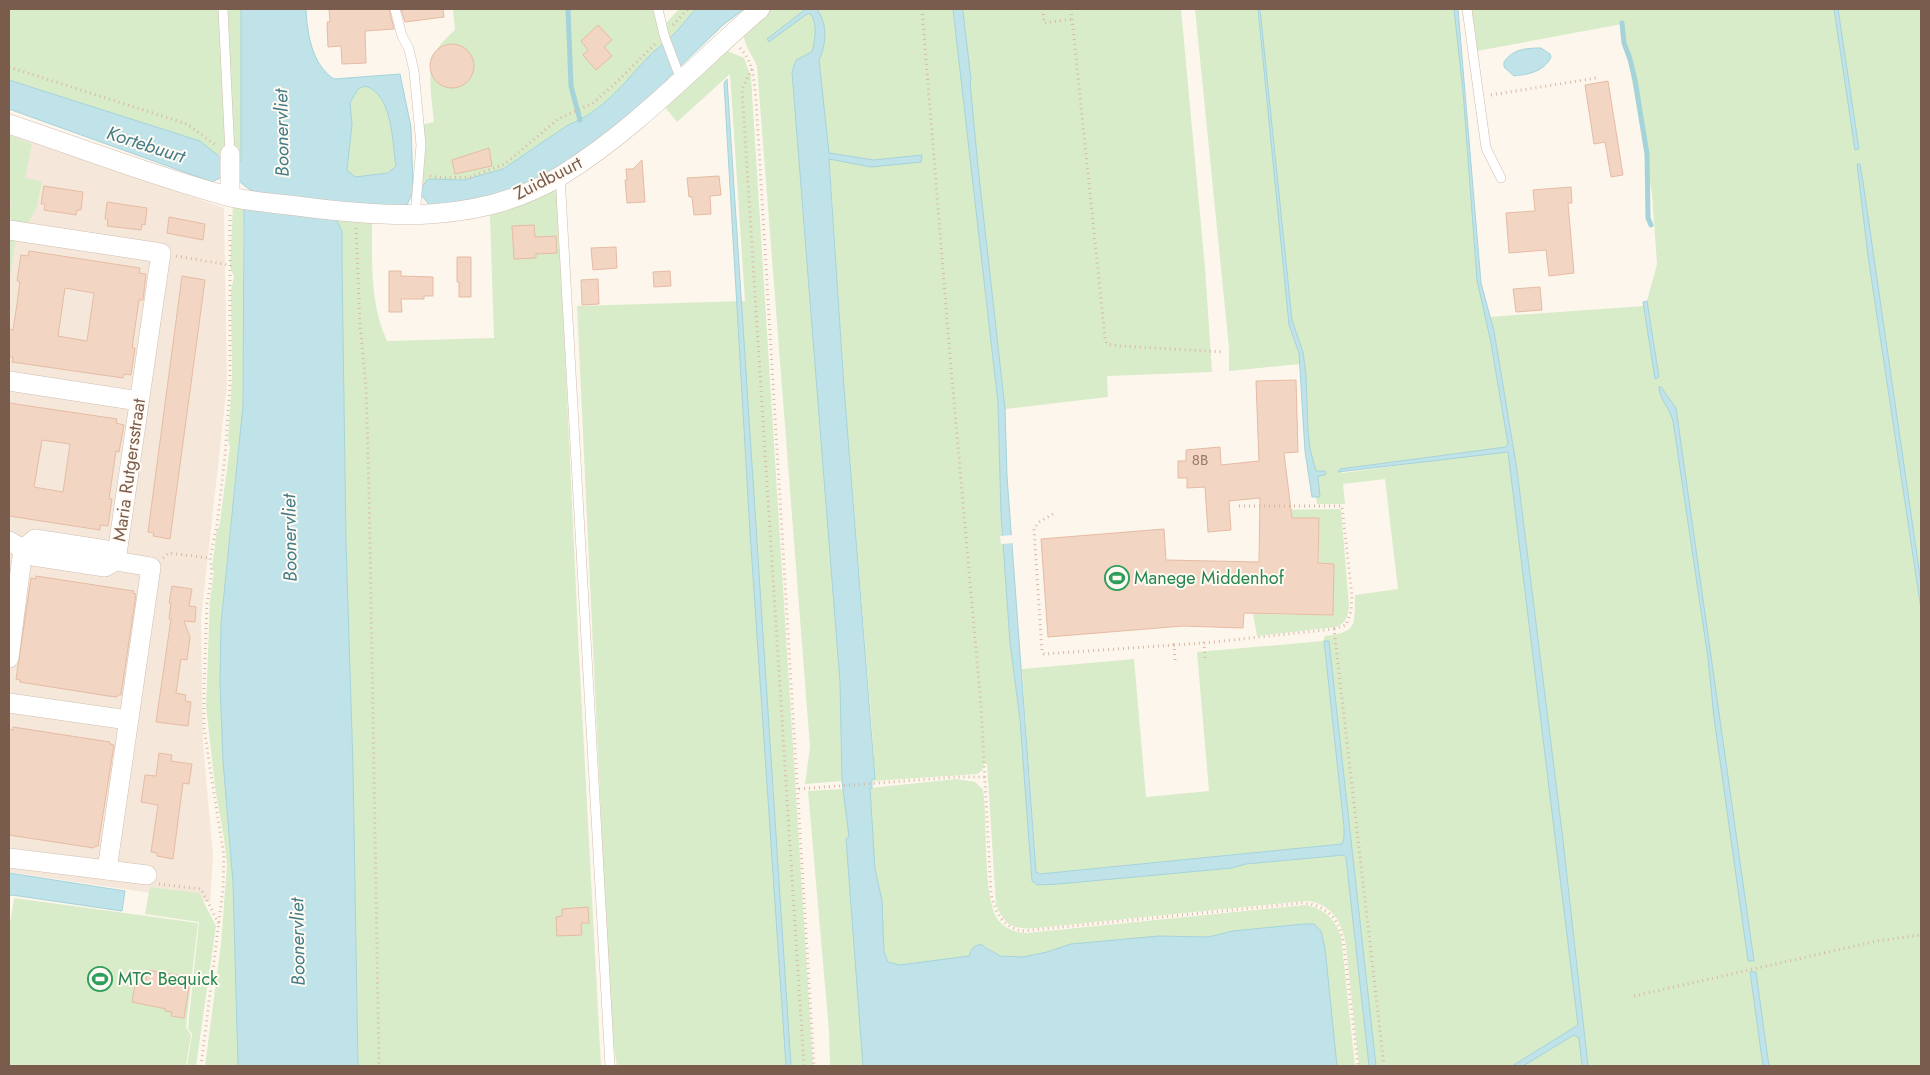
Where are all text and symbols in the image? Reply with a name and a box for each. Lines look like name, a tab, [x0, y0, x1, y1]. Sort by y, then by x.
water label: Boonervliet	[267, 87, 296, 177]
water label: Kortebuurt	[103, 119, 190, 170]
street label: Zuidbuurt	[509, 149, 587, 206]
street label: Maria Rutgersstraat	[106, 396, 152, 543]
house number: 8B	[1192, 449, 1208, 471]
water label: Boonervliet	[275, 492, 304, 582]
sports icon: Manege Middenhof	[1104, 565, 1130, 591]
place label: Manege Middenhof	[1134, 565, 1285, 591]
water label: Boonervliet	[283, 896, 312, 986]
sports icon: MTC Bequick	[87, 966, 113, 992]
place label: MTC Bequick	[118, 966, 218, 992]

